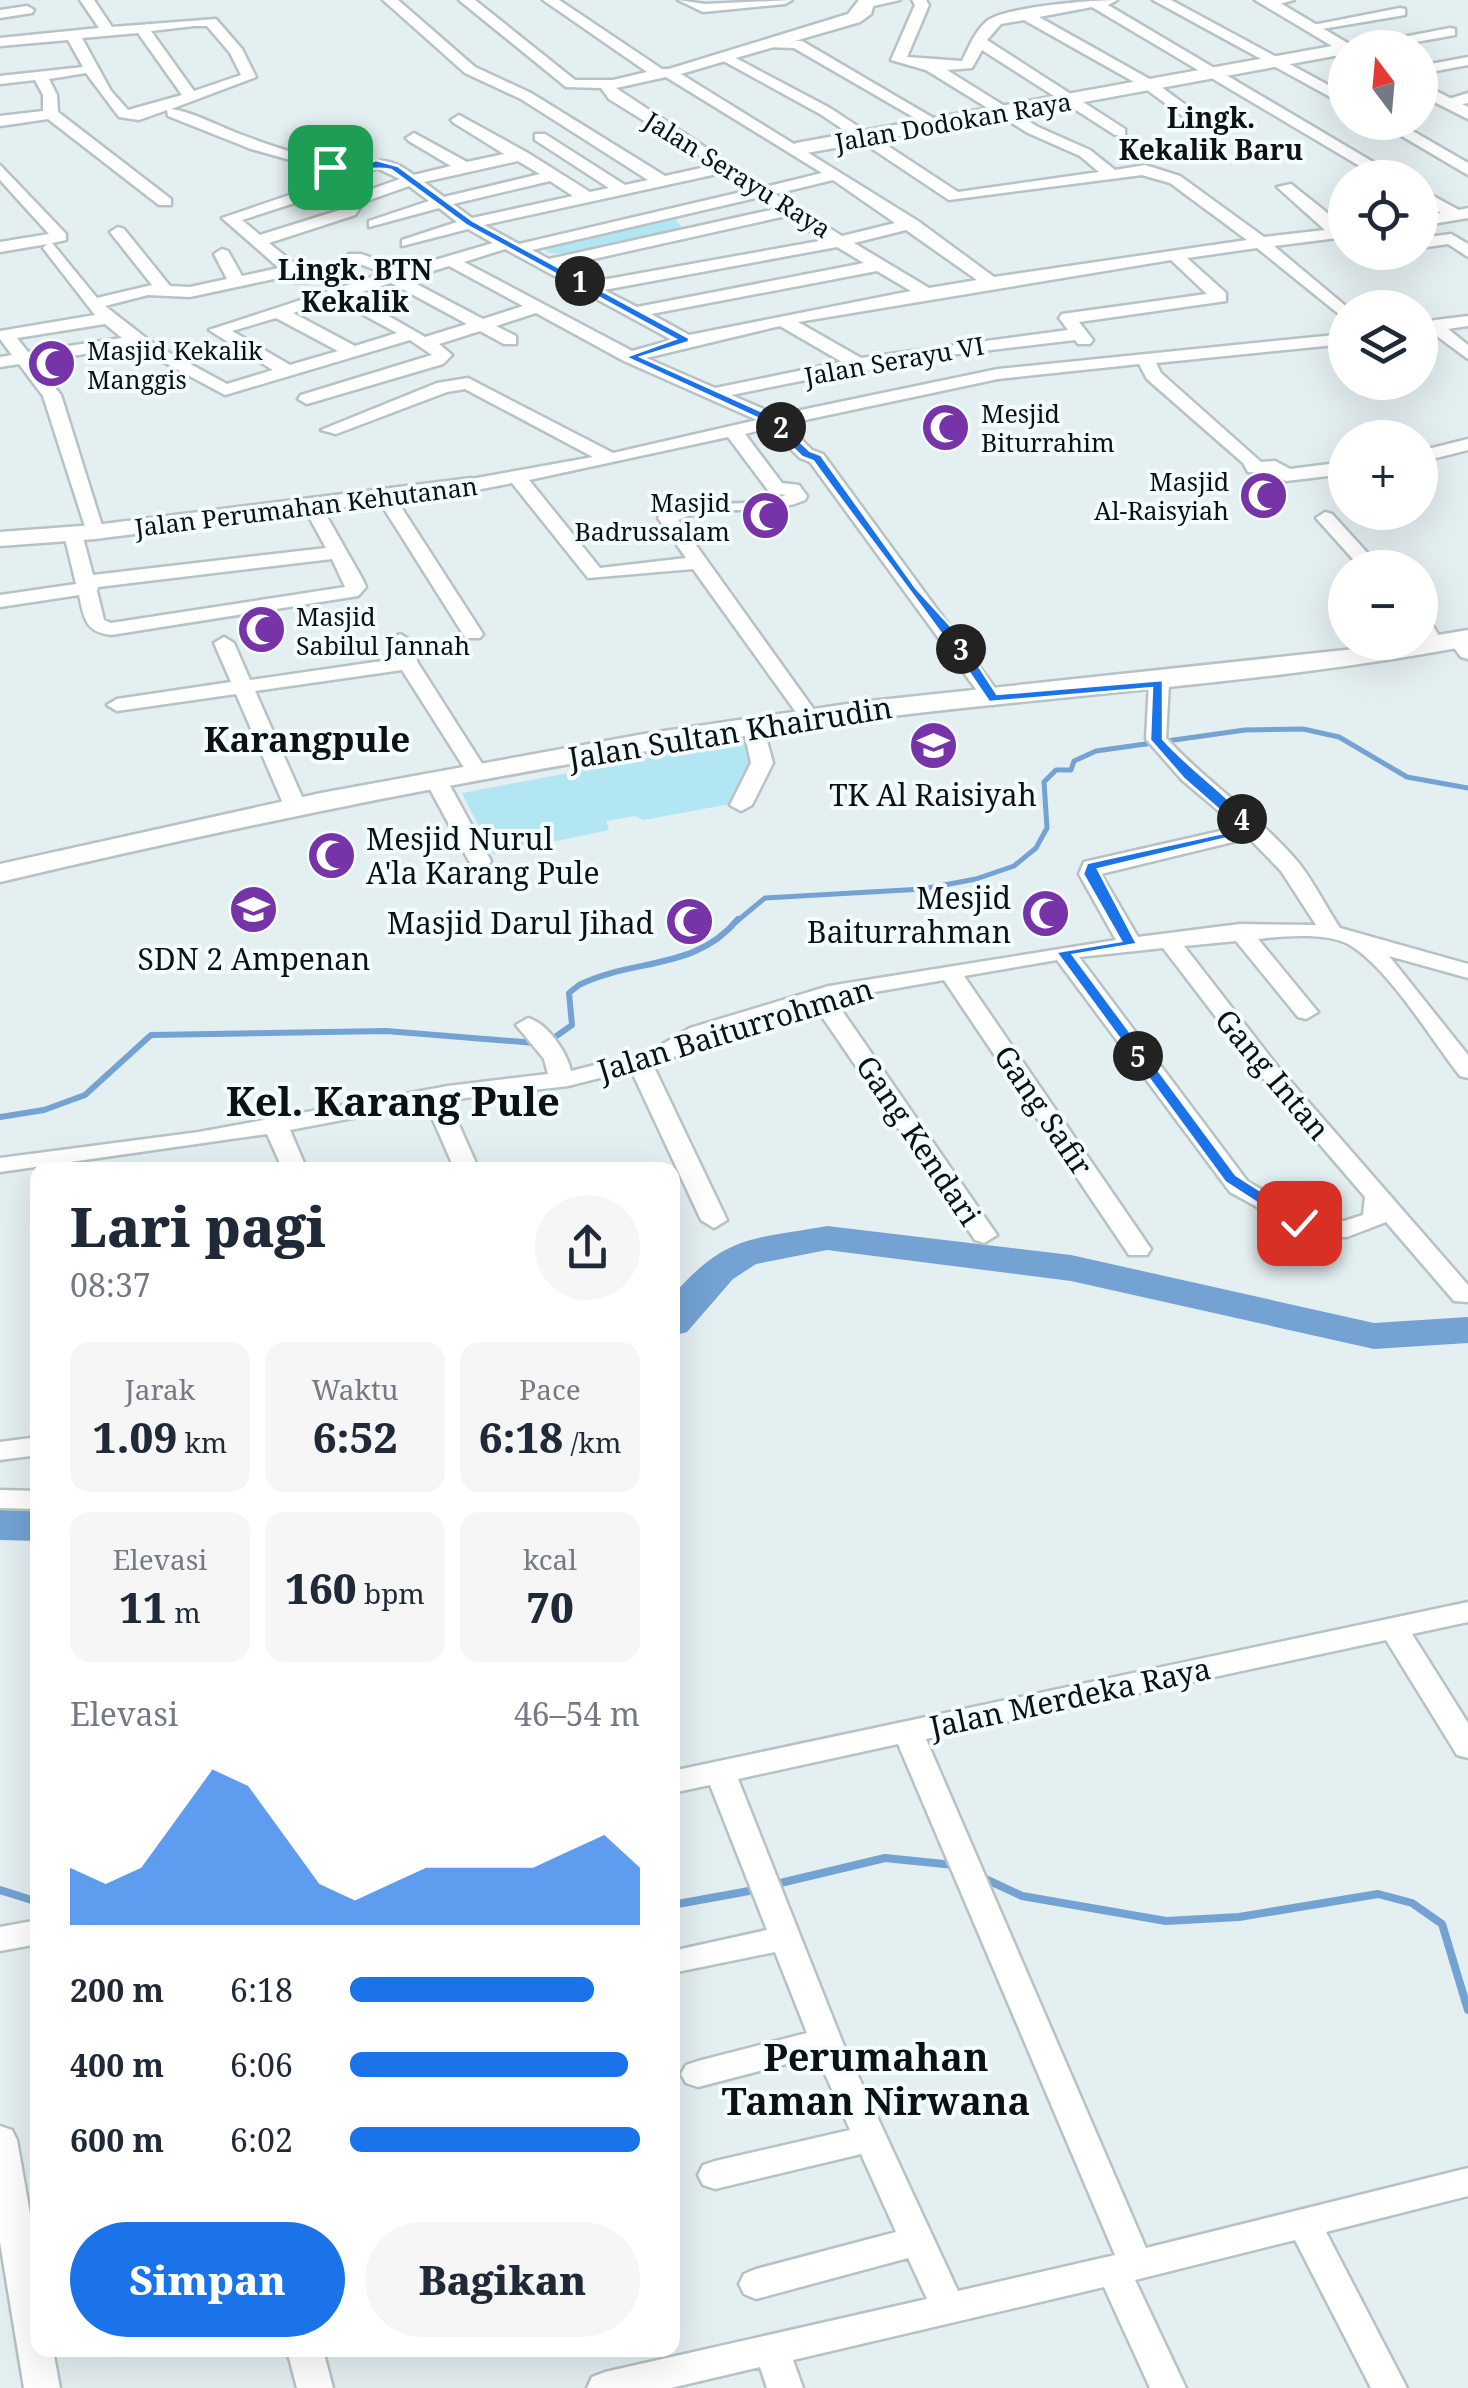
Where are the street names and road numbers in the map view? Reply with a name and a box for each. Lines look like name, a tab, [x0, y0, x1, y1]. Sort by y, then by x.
street label: Jalan Dodokan Raya	[831, 83, 1074, 159]
street label: Jalan Serayu Raya	[637, 102, 838, 245]
street label: Jalan Serayu VI	[801, 327, 986, 393]
street label: Jalan Perumahan Kehutanan	[132, 468, 479, 544]
street label: Jalan Sultan Khairudin	[564, 686, 895, 778]
street label: Jalan Baiturrohman	[591, 968, 878, 1091]
street label: Gang Intan	[1206, 1000, 1340, 1148]
street label: Gang Safir	[985, 1037, 1103, 1183]
street label: Gang Kendari	[847, 1047, 991, 1233]
street label: Jalan Merdeka Raya	[925, 1647, 1214, 1747]

